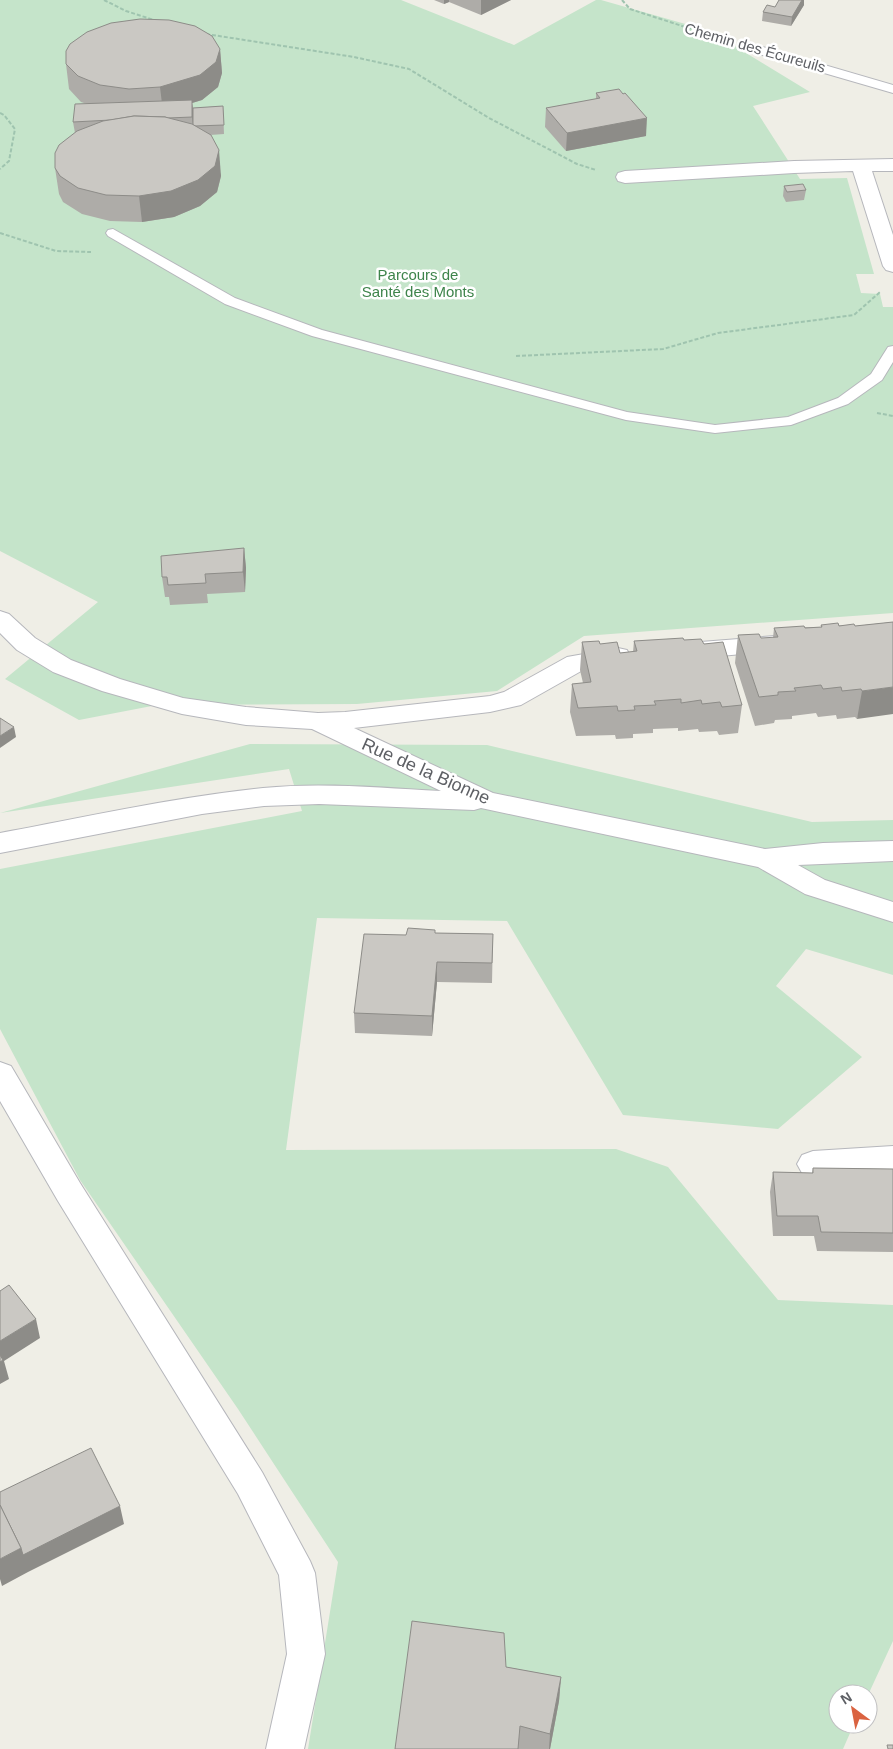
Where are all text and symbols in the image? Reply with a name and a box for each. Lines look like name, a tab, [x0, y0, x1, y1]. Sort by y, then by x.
street label: Chemin des Écureuils	[683, 19, 828, 76]
park label: Parcours de Santé des Monts	[362, 266, 474, 300]
street label: Rue de la Bionne	[359, 734, 493, 808]
north arrow	[828, 1684, 878, 1734]
text: N	[838, 1689, 855, 1707]

